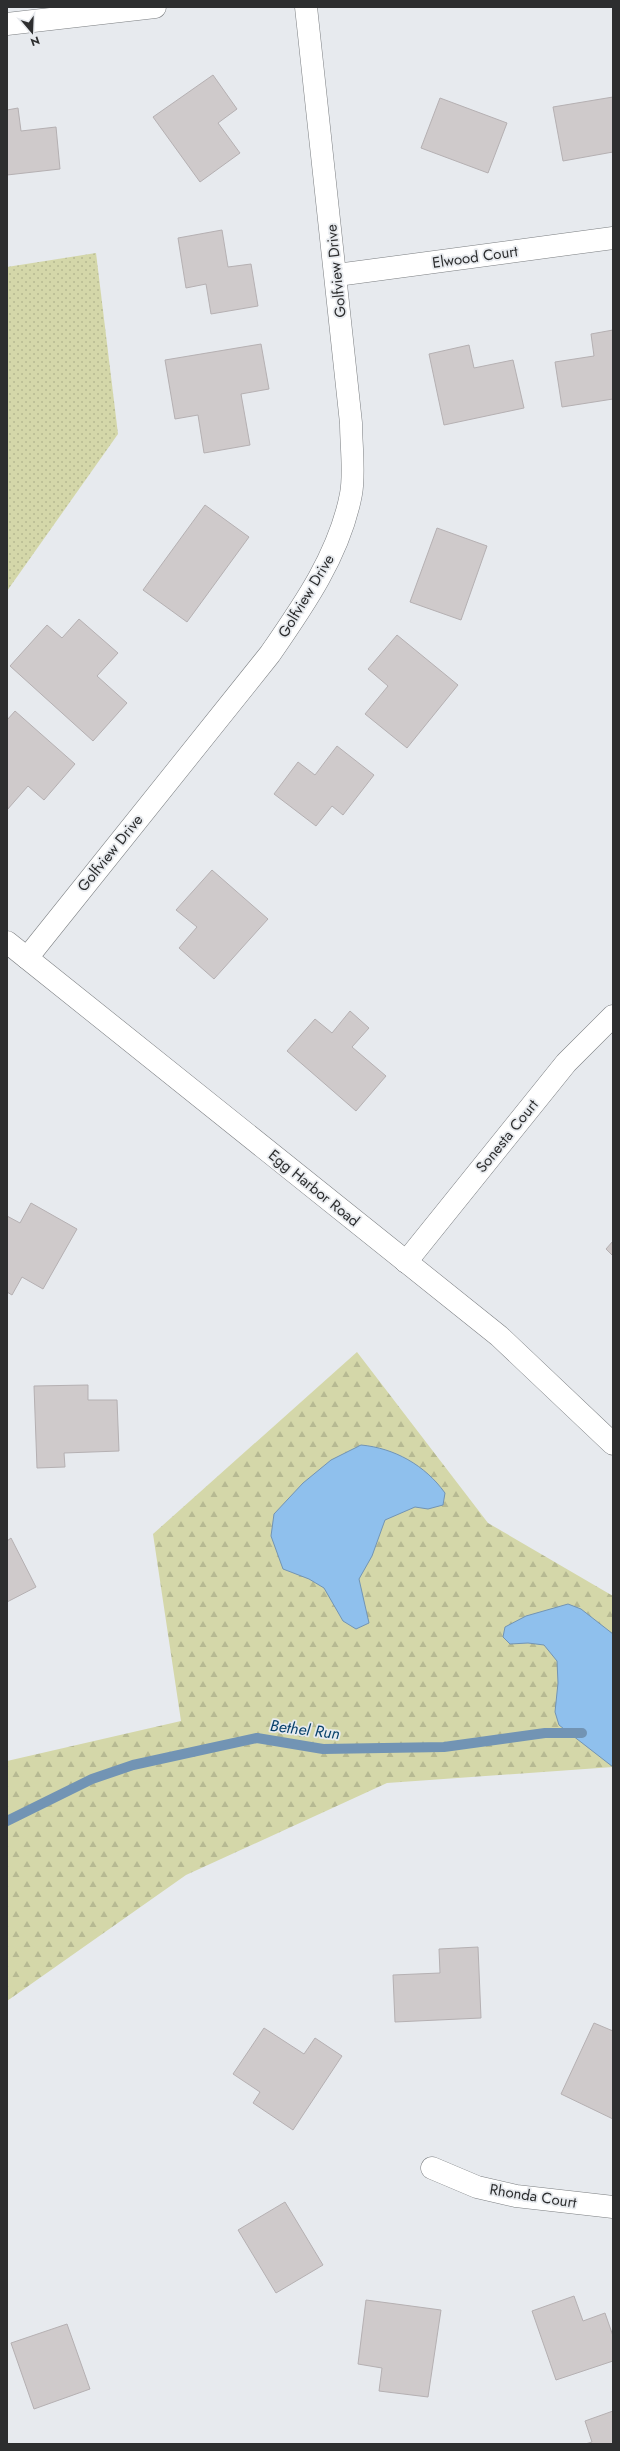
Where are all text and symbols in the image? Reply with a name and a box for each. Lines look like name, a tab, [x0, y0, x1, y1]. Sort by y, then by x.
north arrow	[12, 12, 52, 52]
text: N	[29, 32, 42, 50]
street label: Golfview Drive	[320, 223, 352, 319]
street label: Elwood Court	[431, 240, 520, 274]
street label: Golfview Drive	[272, 550, 340, 642]
street label: Golfview Drive	[72, 809, 148, 896]
street label: Sonesta Court	[471, 1094, 544, 1177]
street label: Egg Harbor Road	[264, 1144, 364, 1232]
water label: Bethel Run	[269, 1714, 341, 1745]
street label: Rhonda Court	[488, 2178, 578, 2214]

